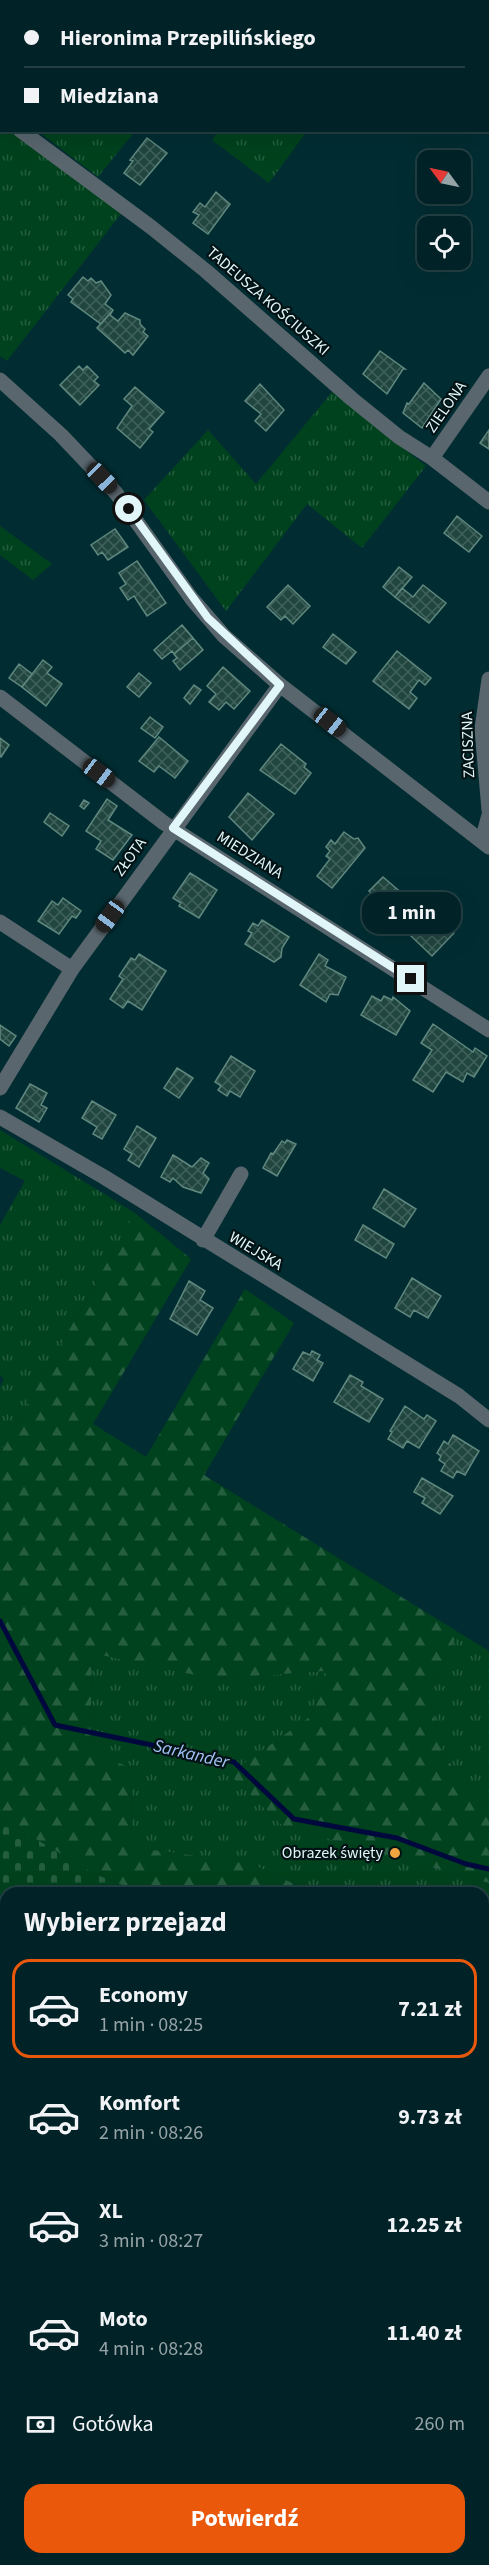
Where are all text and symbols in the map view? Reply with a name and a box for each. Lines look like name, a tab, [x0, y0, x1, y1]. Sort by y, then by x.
text: Hieronima Przepilińskiego	[60, 22, 316, 54]
text: Miedziana	[60, 80, 159, 112]
north arrow	[417, 150, 471, 204]
map controls	[417, 150, 471, 270]
button: locate	[417, 216, 471, 270]
street label: TADEUSZA KOŚCIUSZKI	[202, 241, 334, 361]
street label: ZIELONA	[420, 377, 472, 437]
car	[83, 459, 121, 497]
route start	[115, 495, 142, 522]
car	[310, 704, 350, 740]
street label: ZACISZNA	[456, 711, 480, 779]
car	[79, 755, 119, 791]
street label: MIEDZIANA	[213, 826, 288, 884]
street label: ZŁOTA	[108, 833, 152, 881]
callout: 1 min	[362, 892, 460, 934]
car	[92, 896, 128, 936]
text: 1 min	[387, 899, 436, 927]
route end	[397, 965, 424, 992]
street label: WIEJSKA	[225, 1226, 287, 1276]
water label: Sarkander	[151, 1733, 232, 1775]
place label: Obrazek święty	[282, 1842, 384, 1864]
marker: Obrazek święty	[388, 1846, 402, 1860]
text: Wybierz przejazd	[24, 1903, 227, 1942]
text: Economy	[99, 1979, 188, 2011]
icon: car	[27, 1982, 81, 2036]
text: 7.21 zł	[398, 1993, 462, 2025]
text: 1 min · 08:25	[99, 2011, 203, 2039]
text: Komfort	[99, 2087, 180, 2119]
icon: car	[27, 2090, 81, 2144]
text: 9.73 zł	[398, 2101, 462, 2133]
text: 2 min · 08:26	[99, 2119, 203, 2147]
text: XL	[99, 2195, 123, 2227]
icon: car	[27, 2198, 81, 2252]
text: 12.25 zł	[387, 2209, 462, 2241]
text: 3 min · 08:27	[99, 2227, 203, 2255]
text: Moto	[99, 2303, 148, 2335]
icon: car	[27, 2306, 81, 2360]
text: 11.40 zł	[387, 2317, 462, 2349]
text: 4 min · 08:28	[99, 2335, 203, 2363]
icon: cash	[24, 2408, 57, 2441]
text: Gotówka	[72, 2408, 154, 2440]
text: 260 m	[415, 2410, 465, 2438]
button: Potwierdź	[24, 2484, 465, 2553]

